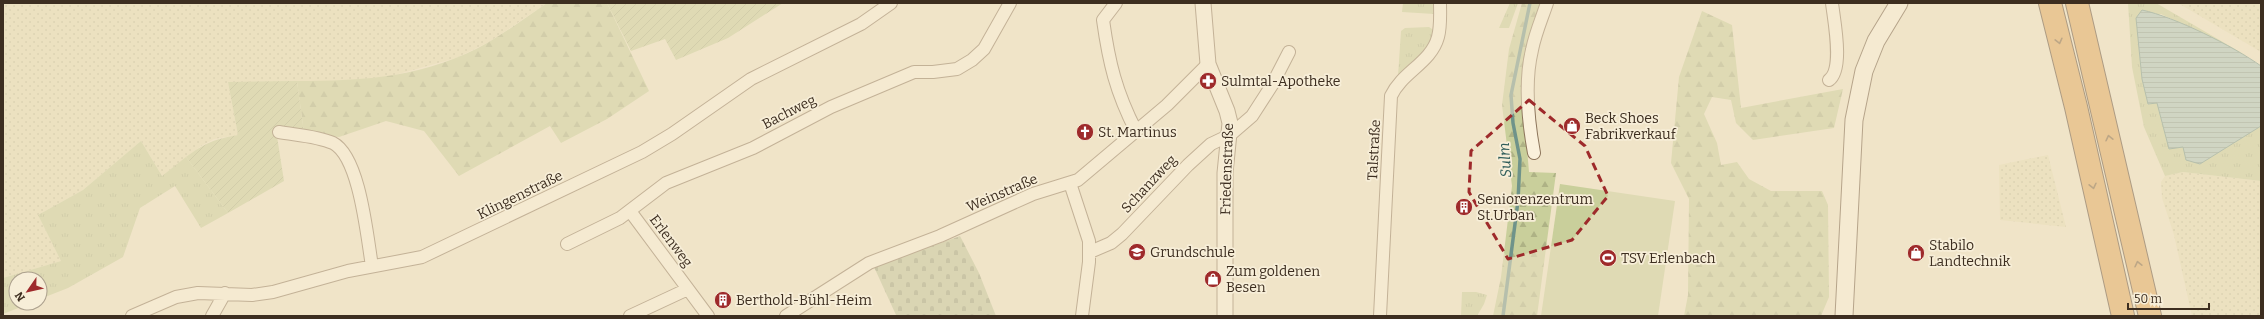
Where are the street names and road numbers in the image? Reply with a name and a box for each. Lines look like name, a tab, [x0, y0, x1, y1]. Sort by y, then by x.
street label: Bachweg	[759, 91, 819, 133]
street label: Talstraße	[1364, 119, 1384, 181]
street label: Friedenstraße	[1217, 123, 1237, 215]
street label: Schanzweg	[1118, 151, 1180, 217]
street label: Klingenstraße	[475, 167, 565, 223]
street label: Weinstraße	[964, 170, 1040, 216]
street label: Erlenweg	[646, 211, 696, 271]

